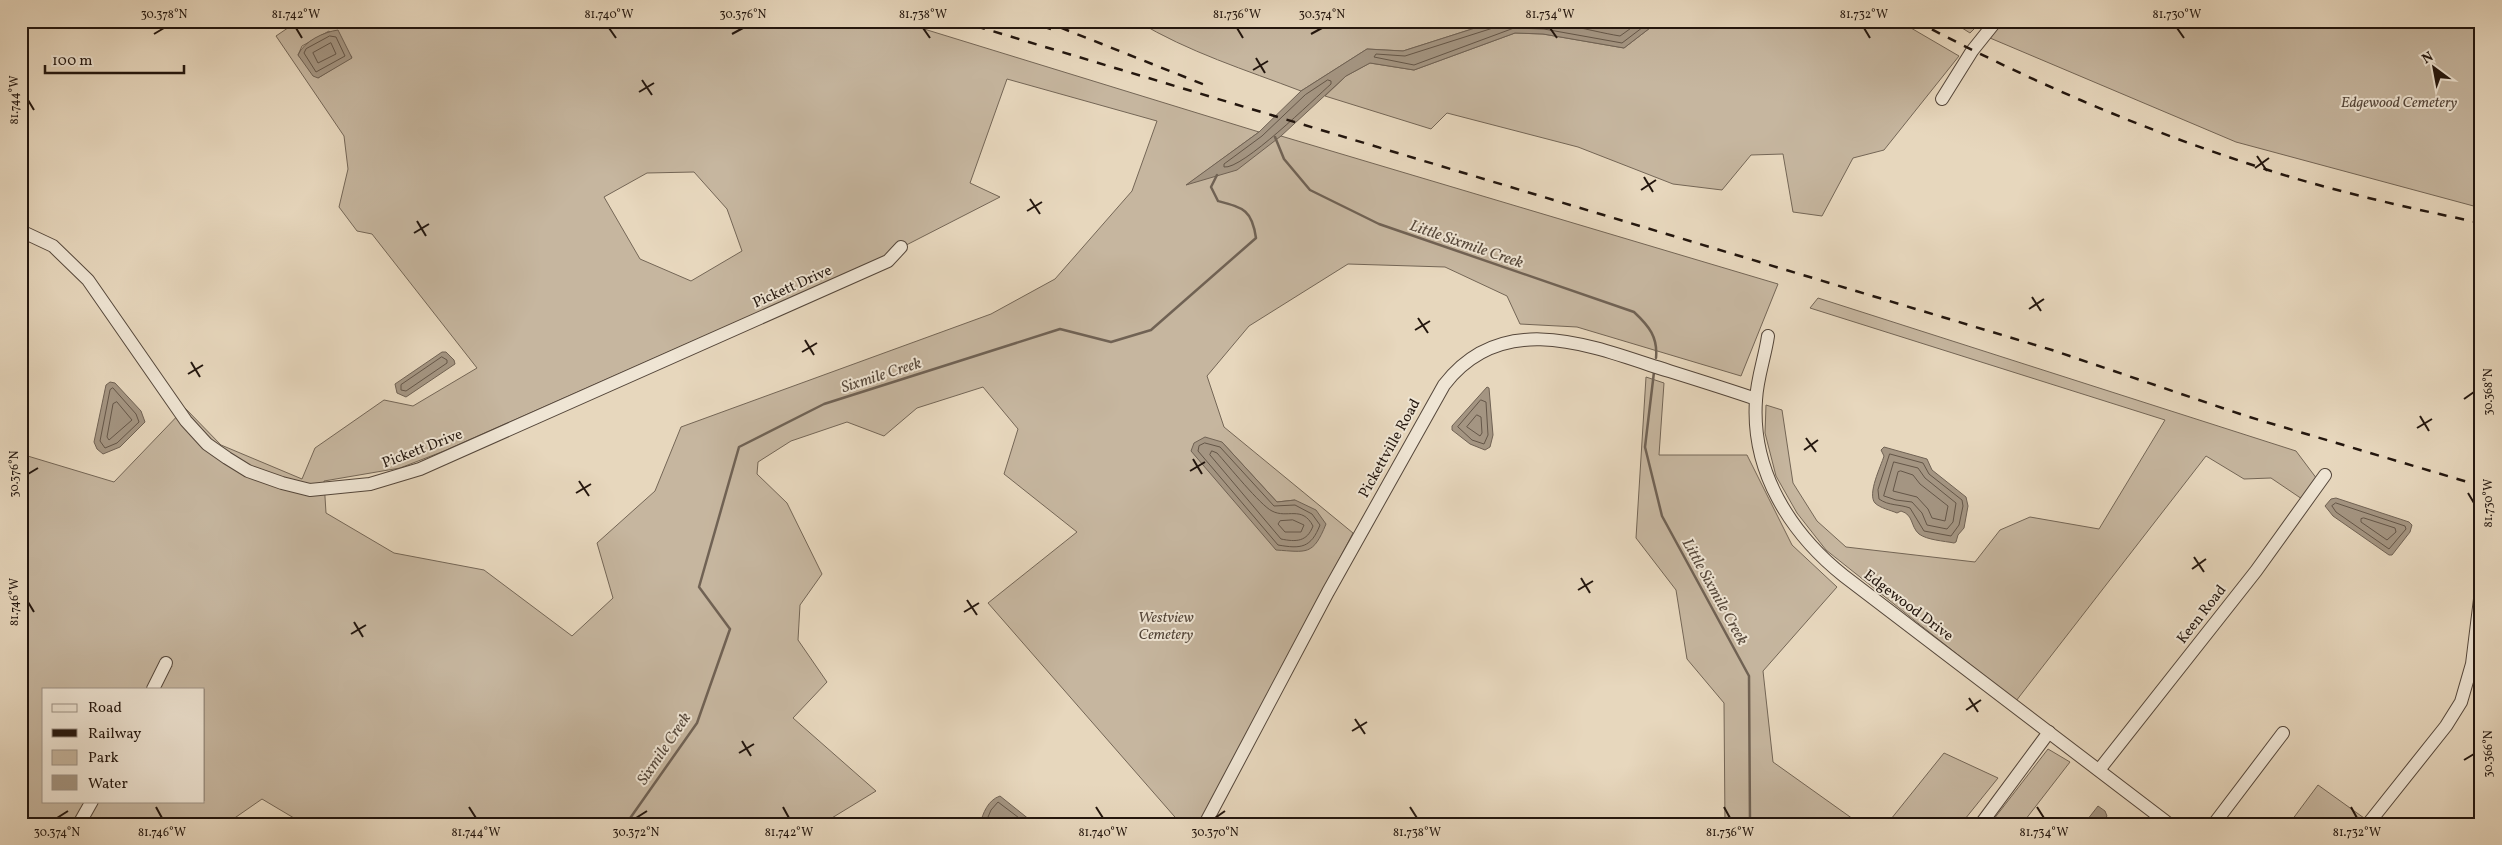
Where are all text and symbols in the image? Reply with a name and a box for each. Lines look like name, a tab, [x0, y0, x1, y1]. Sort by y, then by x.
text: 30.378°N	[141, 7, 187, 23]
text: 81.742°W	[272, 7, 320, 23]
text: 81.740°W	[585, 7, 633, 23]
text: 30.376°N	[720, 7, 767, 23]
text: 81.738°W	[899, 7, 947, 23]
text: 81.736°W	[1213, 7, 1261, 23]
text: 30.374°N	[1299, 7, 1345, 23]
text: 81.734°W	[1526, 7, 1574, 23]
text: 81.732°W	[1840, 7, 1888, 23]
text: 81.730°W	[2153, 7, 2201, 23]
scale bar	[45, 42, 184, 74]
north arrow	[2410, 42, 2460, 92]
text: N	[2419, 47, 2437, 69]
text: 100 m	[52, 51, 92, 72]
text: 81.744°W	[7, 75, 23, 125]
park label: Edgewood Cemetery	[2341, 93, 2458, 114]
water label: Little Sixmile Creek	[1407, 215, 1527, 275]
street label: Pickett Drive	[750, 261, 836, 314]
water label: Sixmile Creek	[839, 352, 925, 399]
text: 30.368°N	[2481, 368, 2497, 416]
street label: Pickettville Road	[1354, 395, 1426, 502]
street label: Pickett Drive	[379, 424, 466, 474]
text: 30.376°N	[7, 450, 23, 497]
text: 81.730°W	[2481, 479, 2497, 527]
water label: Little Sixmile Creek	[1676, 535, 1753, 650]
street label: Edgewood Drive	[1859, 565, 1957, 647]
text: 81.746°W	[7, 578, 23, 626]
street label: Keen Road	[2172, 581, 2232, 649]
park label: Westview Cemetery	[1138, 608, 1194, 646]
legend	[42, 688, 205, 802]
text: Road	[88, 698, 122, 719]
water label: Sixmile Creek	[632, 708, 697, 790]
text: Railway	[88, 724, 141, 745]
text: 30.366°N	[2481, 730, 2497, 778]
text: Park	[88, 748, 119, 769]
text: Water	[88, 774, 128, 795]
text: 30.374°N	[34, 825, 80, 841]
text: 81.746°W	[138, 825, 186, 841]
text: 81.744°W	[451, 825, 501, 841]
text: 30.372°N	[613, 825, 660, 841]
text: 81.742°W	[765, 825, 813, 841]
text: 81.740°W	[1079, 825, 1127, 841]
text: 30.370°N	[1191, 825, 1239, 841]
text: 81.738°W	[1393, 825, 1441, 841]
text: 81.736°W	[1706, 825, 1754, 841]
text: 81.734°W	[2020, 825, 2068, 841]
text: 81.732°W	[2333, 825, 2381, 841]

